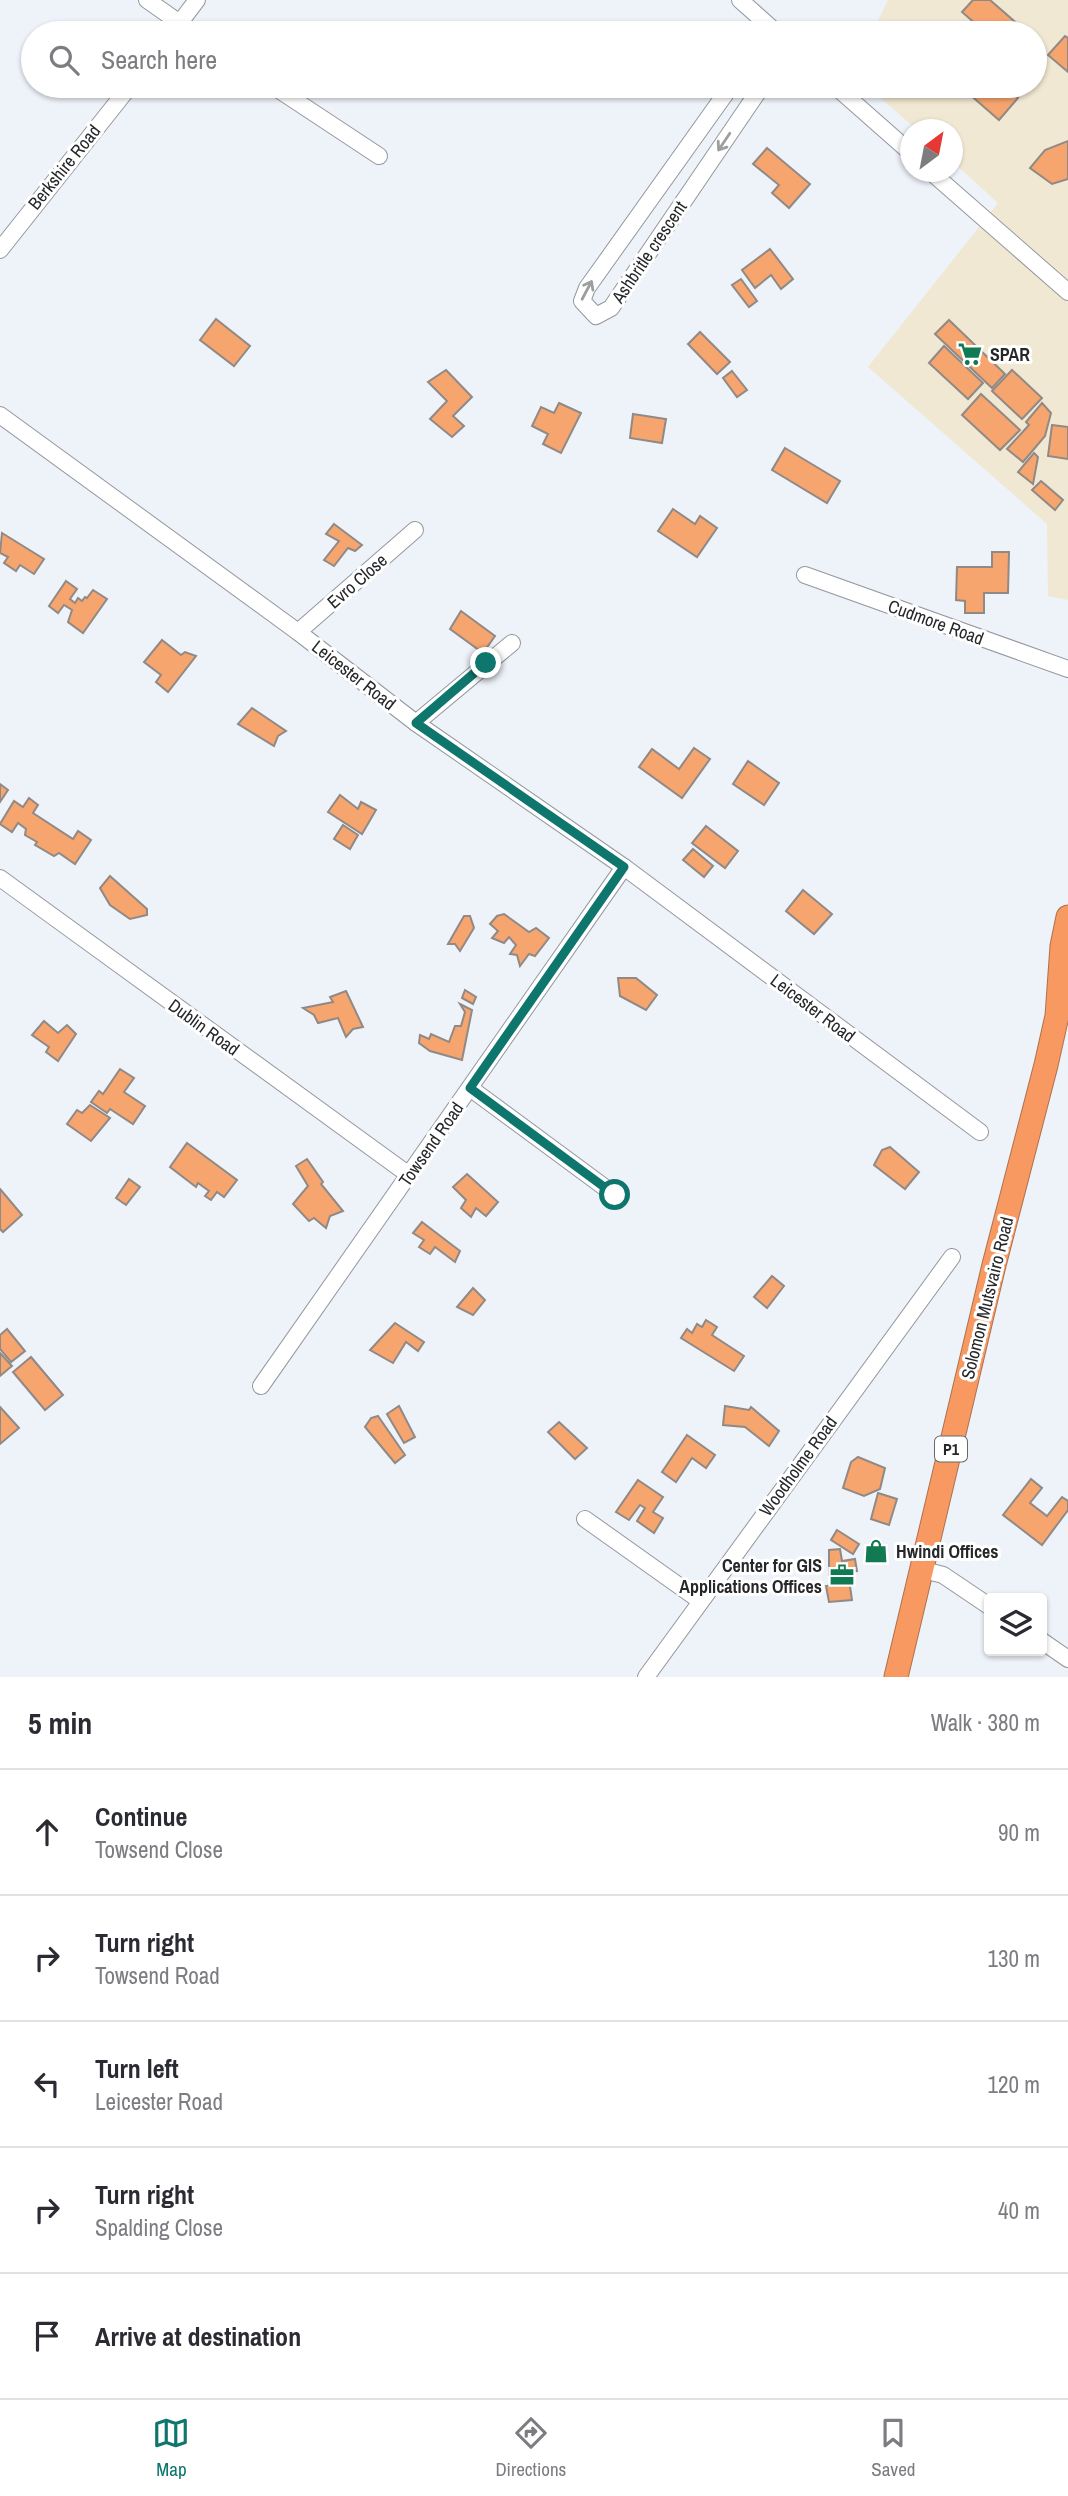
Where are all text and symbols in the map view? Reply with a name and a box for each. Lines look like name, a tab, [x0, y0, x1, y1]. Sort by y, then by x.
search box	[21, 21, 1047, 98]
icon: search	[45, 41, 83, 79]
text: Search here	[101, 42, 217, 77]
street label: Berkshire Road	[22, 119, 106, 215]
north arrow	[900, 119, 963, 182]
one-way arrow	[717, 132, 731, 151]
street label: Ashbritle crescent	[605, 196, 692, 309]
one-way arrow	[581, 280, 595, 301]
supermarket icon: SPAR	[956, 340, 984, 368]
place label: SPAR	[990, 342, 1030, 367]
street label: Evro Close	[322, 548, 392, 614]
street label: Cudmore Road	[885, 593, 987, 651]
street label: Leicester Road	[307, 634, 401, 716]
route end	[470, 647, 501, 678]
street label: Leicester Road	[766, 968, 860, 1048]
street label: Dublin Road	[163, 993, 245, 1061]
street label: Towsend Road	[393, 1097, 469, 1191]
route start	[599, 1179, 630, 1210]
street label: Solomon Mutsvairo Road	[955, 1214, 1019, 1382]
street label: Woodholme Road	[753, 1411, 843, 1521]
road number: P1	[935, 1436, 967, 1462]
shop icon: Hwindi Offices	[862, 1537, 890, 1565]
place label: Hwindi Offices	[896, 1539, 999, 1564]
place label: Center for GIS Applications Offices	[679, 1553, 822, 1599]
office icon: Center for GIS Applications Offices	[828, 1561, 856, 1589]
map controls	[984, 1593, 1047, 1656]
button: layers	[984, 1593, 1047, 1656]
text: 5 min	[28, 1703, 92, 1743]
text: Walk · 380 m	[931, 1707, 1040, 1738]
text: Continue	[95, 1799, 187, 1834]
icon: ahead	[28, 1813, 66, 1851]
text: 90 m	[998, 1817, 1040, 1848]
text: Towsend Close	[95, 1834, 223, 1865]
text: Turn right	[95, 1925, 194, 1960]
icon: right	[28, 1939, 66, 1977]
text: 130 m	[988, 1943, 1040, 1974]
text: Towsend Road	[95, 1960, 220, 1991]
text: Turn left	[95, 2051, 179, 2086]
icon: left	[28, 2065, 66, 2103]
text: 120 m	[988, 2069, 1040, 2100]
text: Leicester Road	[95, 2086, 223, 2117]
text: Turn right	[95, 2177, 194, 2212]
icon: right	[28, 2191, 66, 2229]
text: 40 m	[998, 2195, 1040, 2226]
text: Spalding Close	[95, 2212, 223, 2243]
icon: arrive	[28, 2317, 66, 2355]
text: Arrive at destination	[95, 2319, 301, 2354]
tab: Map	[152, 2414, 190, 2482]
tab: Directions	[495, 2414, 566, 2482]
tab: Saved	[871, 2414, 916, 2482]

